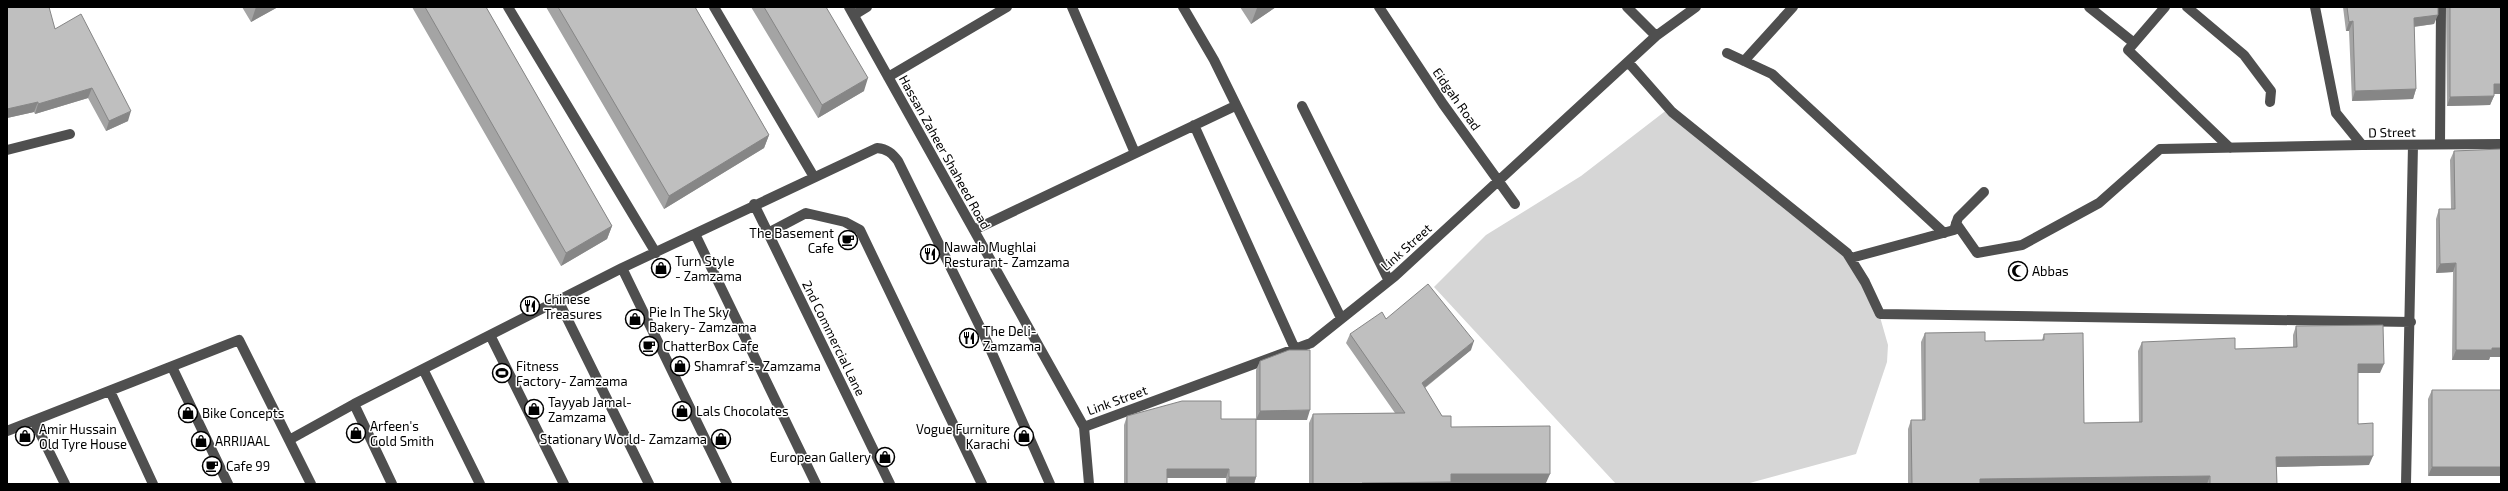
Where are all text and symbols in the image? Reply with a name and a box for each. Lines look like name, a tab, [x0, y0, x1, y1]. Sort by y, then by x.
street label: Eidgah Road	[1430, 65, 1484, 133]
street label: Hassan Zaheer Shaheed Road	[896, 72, 994, 232]
street label: D Street	[2368, 124, 2416, 140]
street label: Link Street	[1377, 220, 1435, 274]
place label: The Basement Cafe	[749, 225, 834, 256]
cafe icon: The Basement Cafe	[837, 229, 859, 251]
place label: Nawab Mughlai Resturant- Zamzama	[944, 239, 1070, 270]
restaurant icon: Nawab Mughlai Resturant- Zamzama	[919, 243, 941, 265]
place label: Turn Style - Zamzama	[675, 253, 742, 284]
shop icon: Turn Style - Zamzama	[650, 257, 672, 279]
mosque icon: Abbas	[2007, 260, 2029, 282]
place label: Abbas	[2032, 263, 2069, 279]
street label: 2nd Commercial Lane	[799, 278, 869, 398]
place label: Chinese Treasures	[544, 291, 602, 322]
restaurant icon: Chinese Treasures	[519, 295, 541, 317]
place label: Pie In The Sky Bakery- Zamzama	[649, 304, 757, 335]
shop icon: Pie In The Sky Bakery- Zamzama	[624, 308, 646, 330]
place label: The Deli- Zamzama	[983, 323, 1041, 354]
restaurant icon: The Deli- Zamzama	[958, 327, 980, 349]
cafe icon: ChatterBox Cafe	[638, 335, 660, 357]
place label: ChatterBox Cafe	[663, 338, 759, 354]
shop icon: Shamraf's- Zamzama	[669, 355, 691, 377]
place label: Fitness Factory- Zamzama	[516, 358, 628, 389]
place label: Shamraf's- Zamzama	[694, 358, 821, 374]
sports icon: Fitness Factory- Zamzama	[491, 362, 513, 384]
street label: Link Street	[1085, 382, 1149, 418]
place label: Tayyab Jamal- Zamzama	[548, 394, 632, 425]
shop icon: Tayyab Jamal- Zamzama	[523, 398, 545, 420]
shop icon: Lals Chocolates	[671, 400, 693, 422]
shop icon: Bike Concepts	[177, 402, 199, 424]
place label: Lals Chocolates	[696, 403, 789, 419]
place label: Bike Concepts	[202, 405, 284, 421]
place label: Arfeen's Gold Smith	[370, 418, 434, 449]
place label: Amir Hussain Old Tyre House	[39, 421, 127, 452]
place label: Vogue Furniture Karachi	[916, 421, 1010, 452]
shop icon: Arfeen's Gold Smith	[345, 422, 367, 444]
shop icon: Amir Hussain Old Tyre House	[14, 425, 36, 447]
shop icon: Vogue Furniture Karachi	[1013, 425, 1035, 447]
shop icon: Stationary World- Zamzama	[710, 428, 732, 450]
shop icon: ARRIJAAL	[190, 430, 212, 452]
place label: Stationary World- Zamzama	[540, 431, 707, 447]
place label: ARRIJAAL	[215, 433, 270, 449]
shop icon: European Gallery	[874, 446, 896, 468]
place label: European Gallery	[770, 449, 871, 465]
cafe icon: Cafe 99	[201, 455, 223, 477]
place label: Cafe 99	[226, 458, 270, 474]

